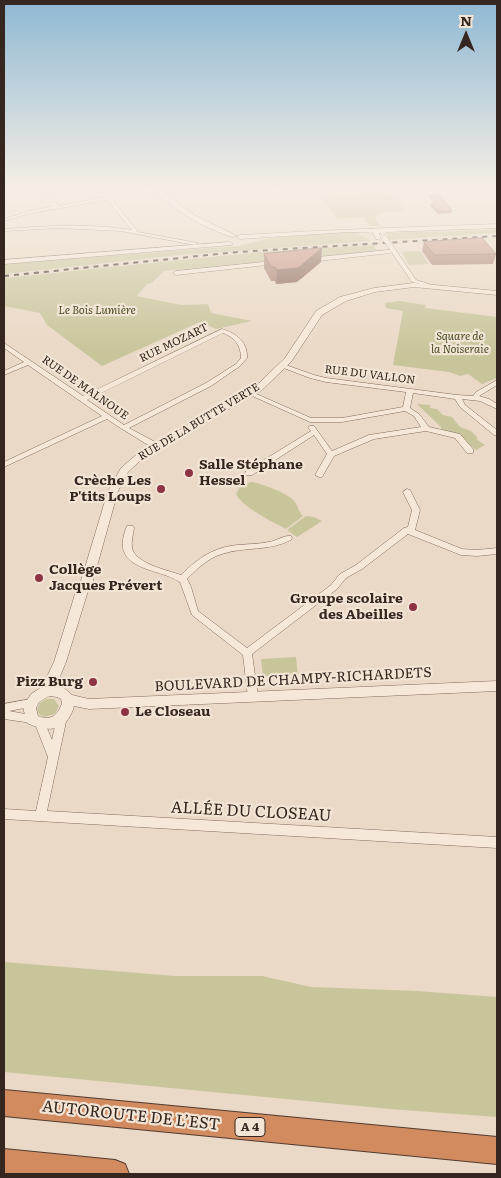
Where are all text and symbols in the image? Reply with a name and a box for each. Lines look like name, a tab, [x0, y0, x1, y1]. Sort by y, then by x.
north arrow	[441, 10, 491, 60]
text: N	[460, 10, 472, 30]
park label: Le Bois Lumière	[58, 304, 136, 318]
street label: RUE MOZART	[137, 321, 211, 365]
park label: Square de la Noiseraie	[431, 330, 489, 356]
street label: RUE DE MALNOUE	[39, 353, 131, 423]
street label: RUE DU VALLON	[324, 363, 416, 387]
street label: RUE DE LA BUTTE VERTE	[136, 380, 262, 464]
place label: Salle Stéphane Hessel	[199, 457, 303, 490]
marker: Salle Stéphane Hessel	[183, 467, 195, 479]
place label: Crèche Les P'tits Loups	[69, 473, 151, 506]
marker: Crèche Les P'tits Loups	[155, 483, 167, 495]
place label: Collège Jacques Prévert	[49, 562, 162, 594]
marker: Collège Jacques Prévert	[33, 572, 45, 584]
place label: Groupe scolaire des Abeilles	[290, 591, 403, 624]
marker: Groupe scolaire des Abeilles	[407, 601, 419, 613]
street label: BOULEVARD DE CHAMPY-RICHARDETS	[154, 664, 432, 696]
place label: Pizz Burg	[16, 674, 83, 690]
marker: Pizz Burg	[87, 676, 99, 688]
place label: Le Closeau	[135, 704, 210, 720]
marker: Le Closeau	[119, 706, 131, 718]
street label: ALLÉE DU CLOSEAU	[170, 798, 332, 826]
street label: AUTOROUTE DE L’EST	[41, 1097, 221, 1135]
road number: A 4	[235, 1118, 265, 1136]

